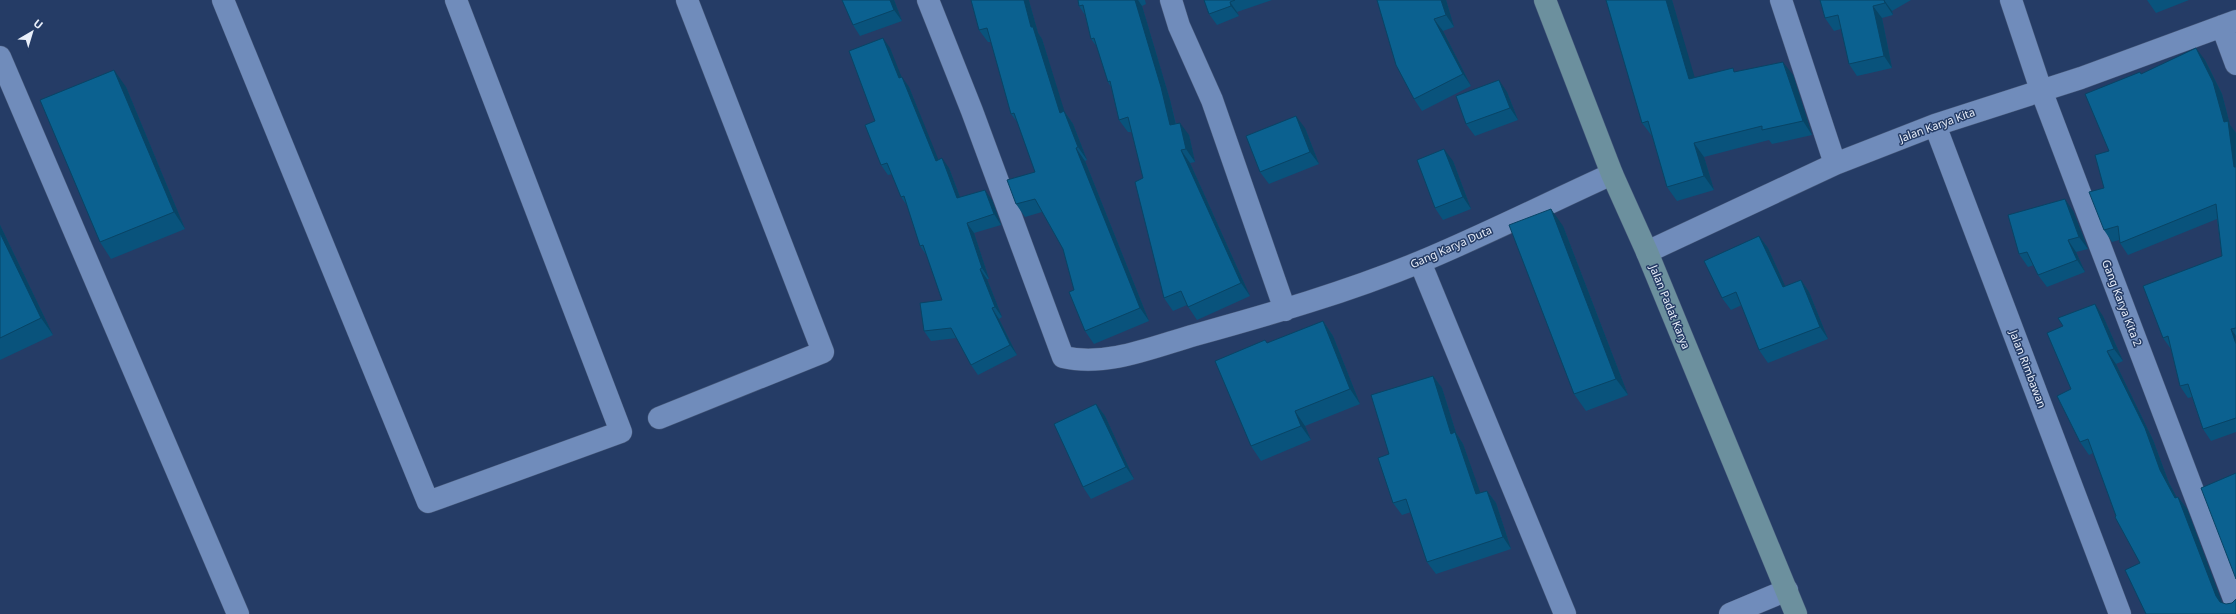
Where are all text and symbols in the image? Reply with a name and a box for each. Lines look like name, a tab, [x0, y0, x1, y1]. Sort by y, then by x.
north arrow	[12, 12, 52, 52]
text: U	[31, 15, 46, 32]
street label: Jalan Karya Kita	[1896, 104, 1977, 146]
street label: Gang Karya Duta	[1408, 222, 1494, 271]
street label: Gang Karya Kita 2	[2099, 257, 2146, 348]
street label: Jalan Padat Karya	[1646, 261, 1694, 351]
street label: Jalan Rimbawan	[2006, 327, 2050, 410]

